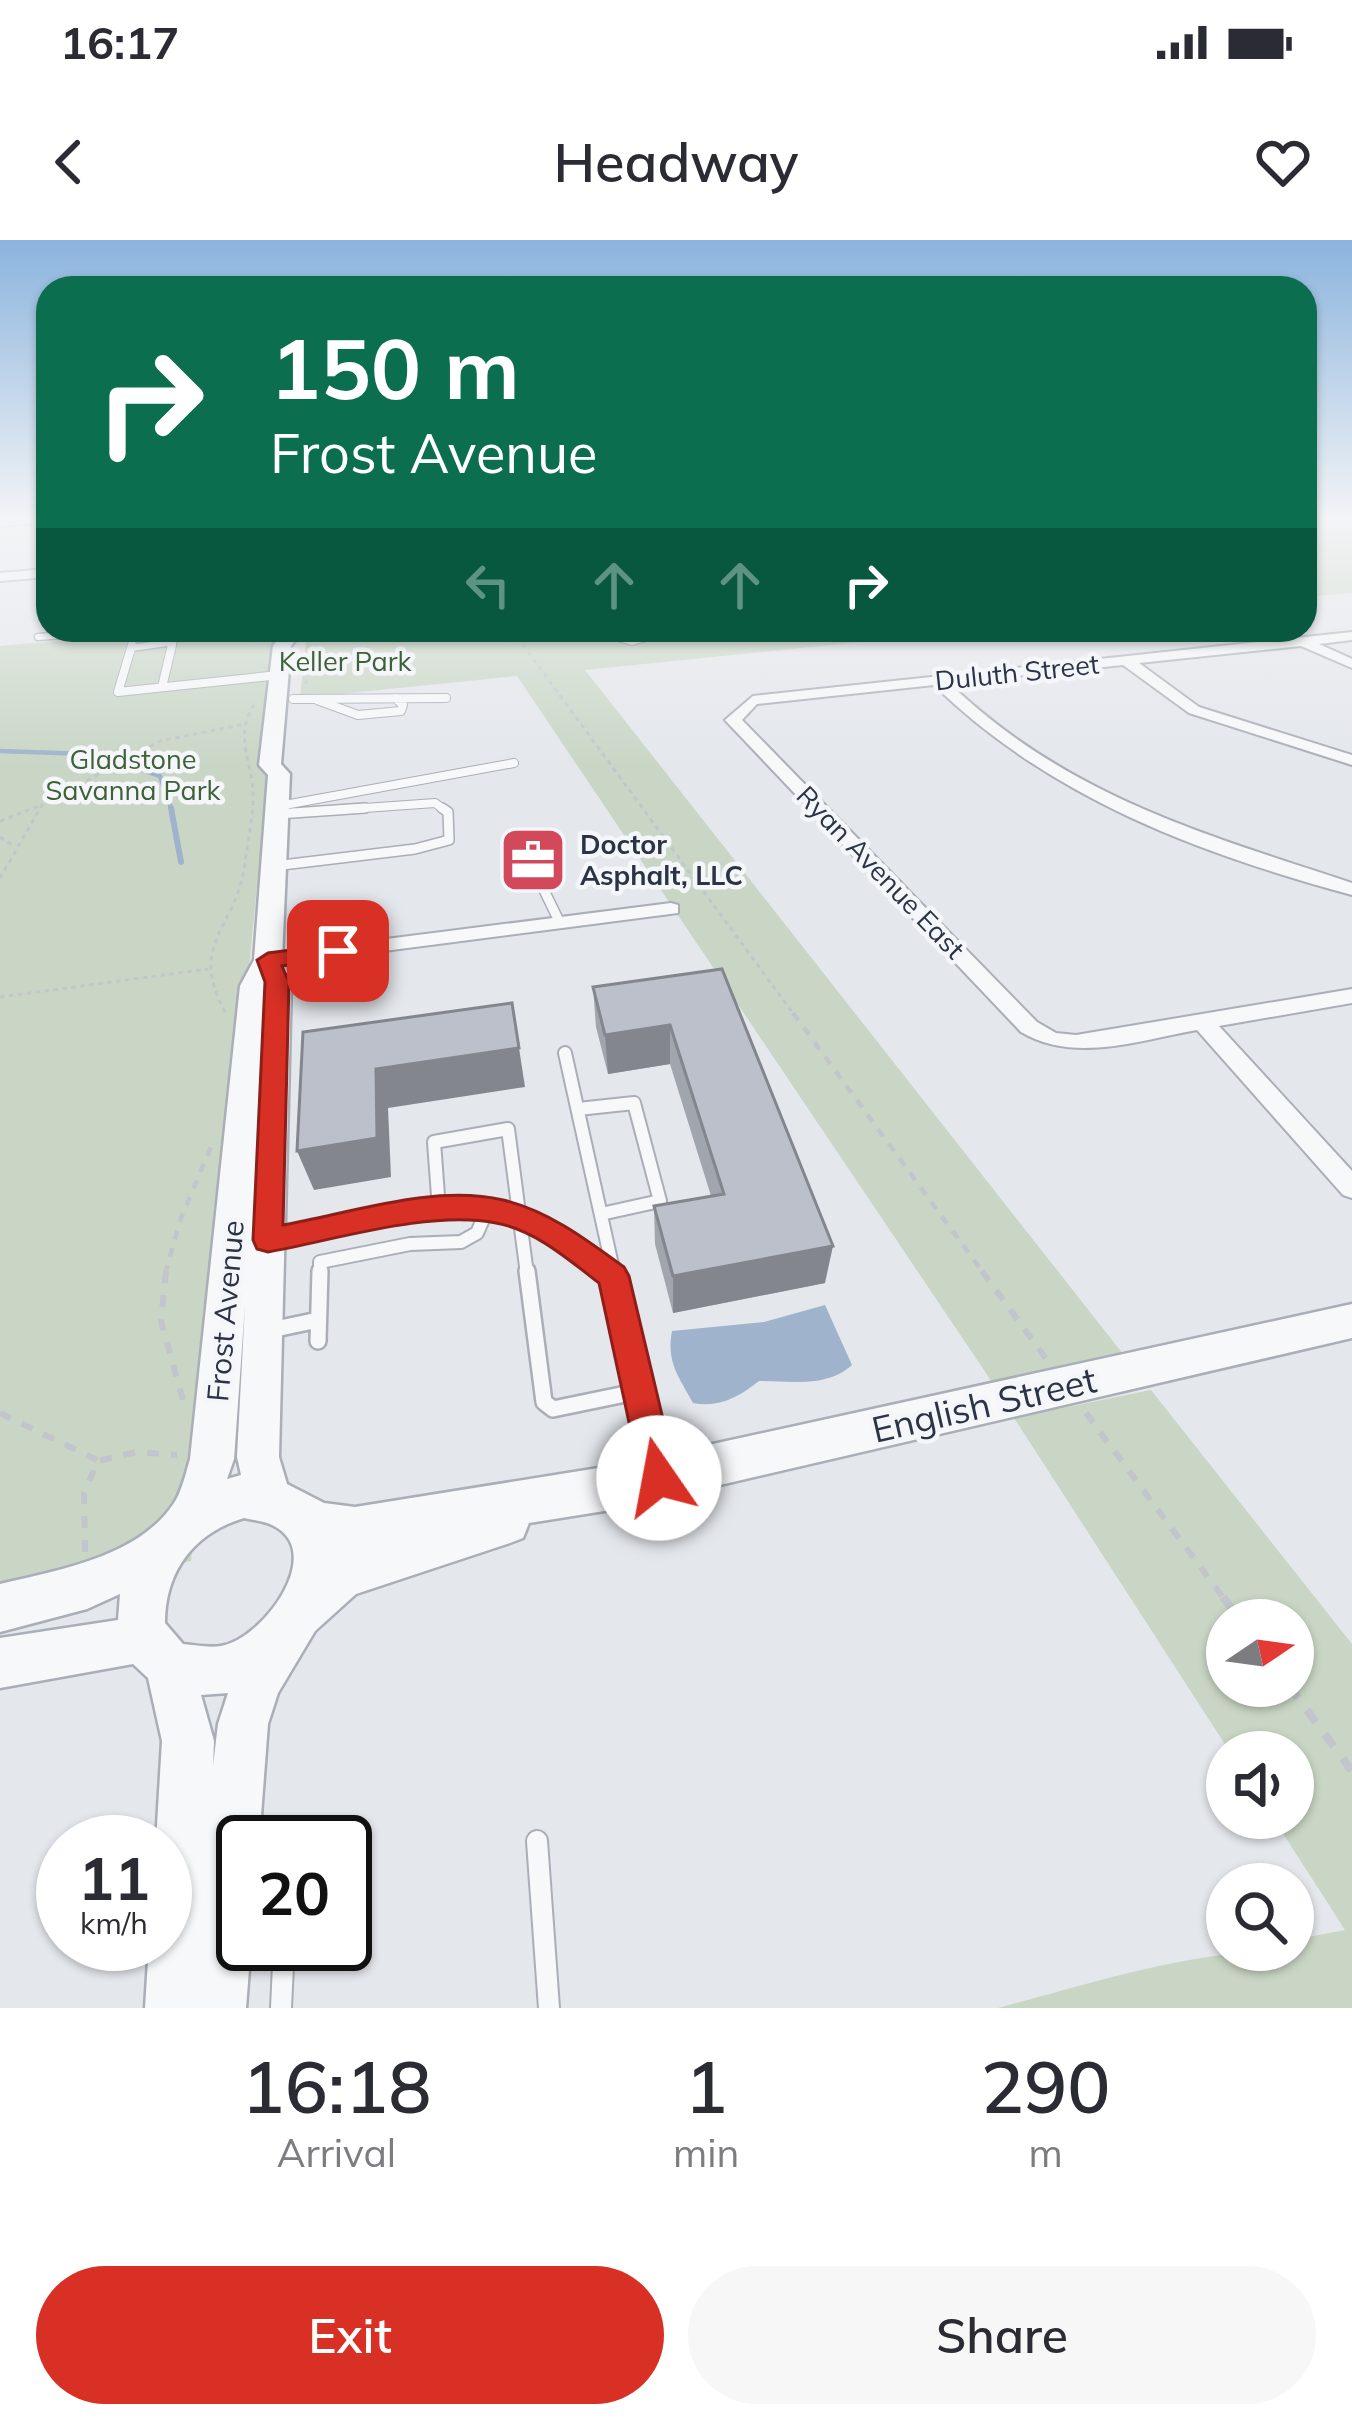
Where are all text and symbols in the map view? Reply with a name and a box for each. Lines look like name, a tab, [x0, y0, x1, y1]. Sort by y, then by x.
text: 16:17	[60, 14, 179, 70]
text: Headway	[553, 128, 799, 196]
icon: back	[36, 129, 102, 195]
icon: heart	[1250, 129, 1316, 195]
text: 150 m	[270, 315, 520, 420]
icon: right	[72, 324, 228, 480]
text: Frost Avenue	[270, 419, 598, 487]
icon: left	[455, 552, 521, 618]
icon: ahead	[581, 552, 647, 618]
icon: ahead	[707, 552, 773, 618]
icon: right	[833, 552, 899, 618]
park label: Keller Park	[279, 644, 412, 678]
street label: Duluth Street	[933, 646, 1101, 698]
park label: Gladstone Savanna Park	[46, 742, 222, 807]
street label: Ryan Avenue East	[790, 778, 972, 966]
office icon: Doctor Asphalt, LLC	[498, 825, 568, 895]
place label: Doctor Asphalt, LLC	[580, 827, 743, 892]
pin	[287, 900, 389, 1002]
icon: arrive	[305, 918, 371, 984]
street label: Frost Avenue	[198, 1219, 252, 1403]
street label: English Street	[867, 1356, 1101, 1452]
position arrow	[596, 1415, 722, 1541]
north arrow	[1206, 1599, 1314, 1707]
map controls	[1206, 1599, 1314, 1971]
button: sound	[1206, 1731, 1314, 1839]
speed limit sign: 20	[216, 1815, 372, 1971]
text: 11	[78, 1840, 150, 1915]
button: search	[1206, 1863, 1314, 1971]
text: km/h	[80, 1904, 148, 1942]
text: 16:18	[242, 2041, 431, 2131]
text: 1	[685, 2041, 728, 2131]
text: 290	[981, 2041, 1110, 2131]
text: Arrival	[277, 2128, 396, 2177]
text: min	[673, 2128, 739, 2177]
text: m	[1029, 2128, 1063, 2177]
button: Exit	[36, 2266, 664, 2404]
button: Share	[688, 2266, 1316, 2404]

